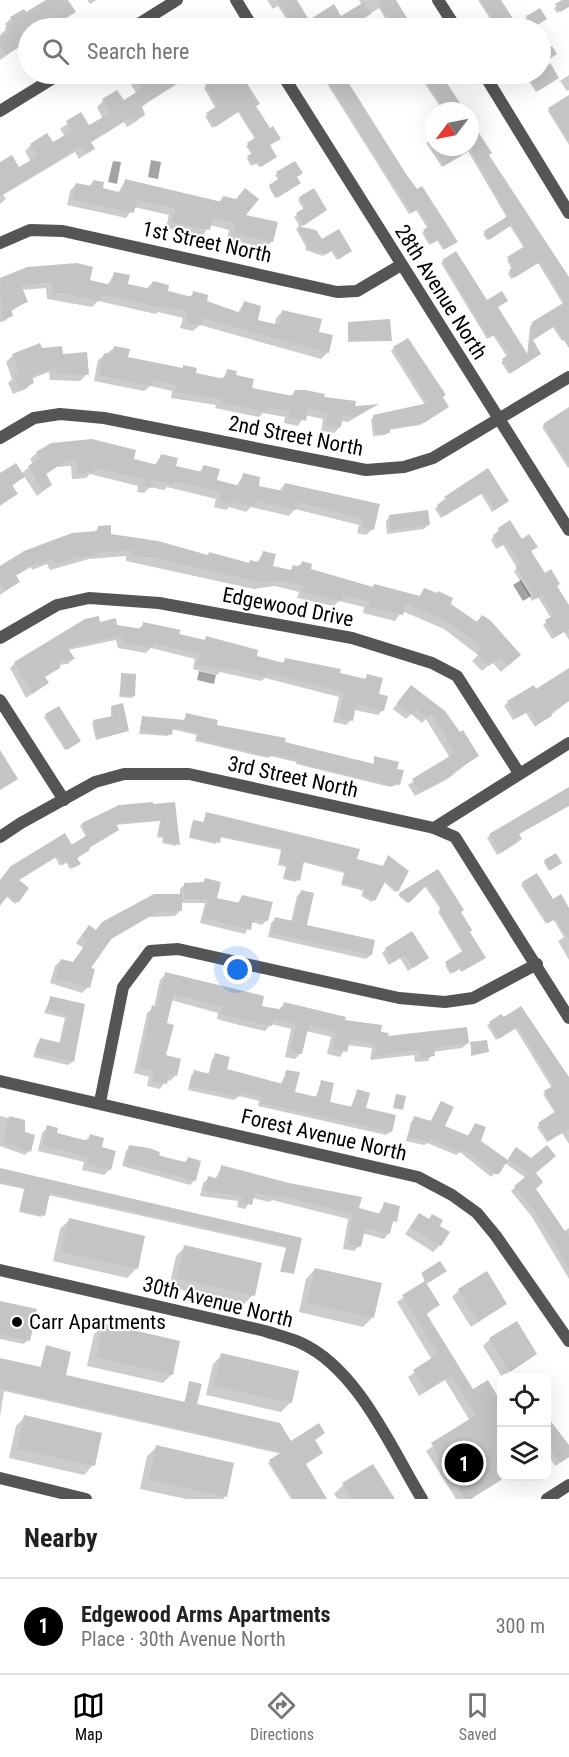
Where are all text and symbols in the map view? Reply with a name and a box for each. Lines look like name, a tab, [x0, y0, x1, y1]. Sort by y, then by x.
search box	[18, 18, 551, 84]
icon: search	[39, 35, 72, 68]
text: Search here	[87, 39, 189, 64]
north arrow	[425, 102, 479, 156]
street label: 1st Street North	[140, 217, 274, 267]
street label: 28th Avenue North	[390, 220, 492, 364]
street label: 2nd Street North	[227, 411, 365, 461]
street label: Edgewood Drive	[221, 583, 356, 631]
street label: 3rd Street North	[226, 751, 360, 803]
your location	[223, 955, 252, 984]
street label: Forest Avenue North	[239, 1104, 409, 1166]
street label: 30th Avenue North	[140, 1272, 296, 1332]
place label: Carr Apartments	[29, 1310, 166, 1334]
marker: Carr Apartments	[10, 1315, 24, 1329]
map controls	[497, 1373, 551, 1481]
button: locate	[497, 1373, 551, 1427]
button: layers	[497, 1427, 551, 1481]
pin: 1	[444, 1440, 484, 1486]
text: Nearby	[24, 1523, 98, 1553]
text: Edgewood Arms Apartments	[81, 1602, 331, 1627]
text: 1	[38, 1614, 49, 1638]
text: 300 m	[496, 1614, 545, 1638]
text: Place · 30th Avenue North	[81, 1627, 286, 1651]
tab: Map	[72, 1689, 105, 1744]
tab: Directions	[250, 1689, 314, 1744]
tab: Saved	[459, 1689, 497, 1744]

